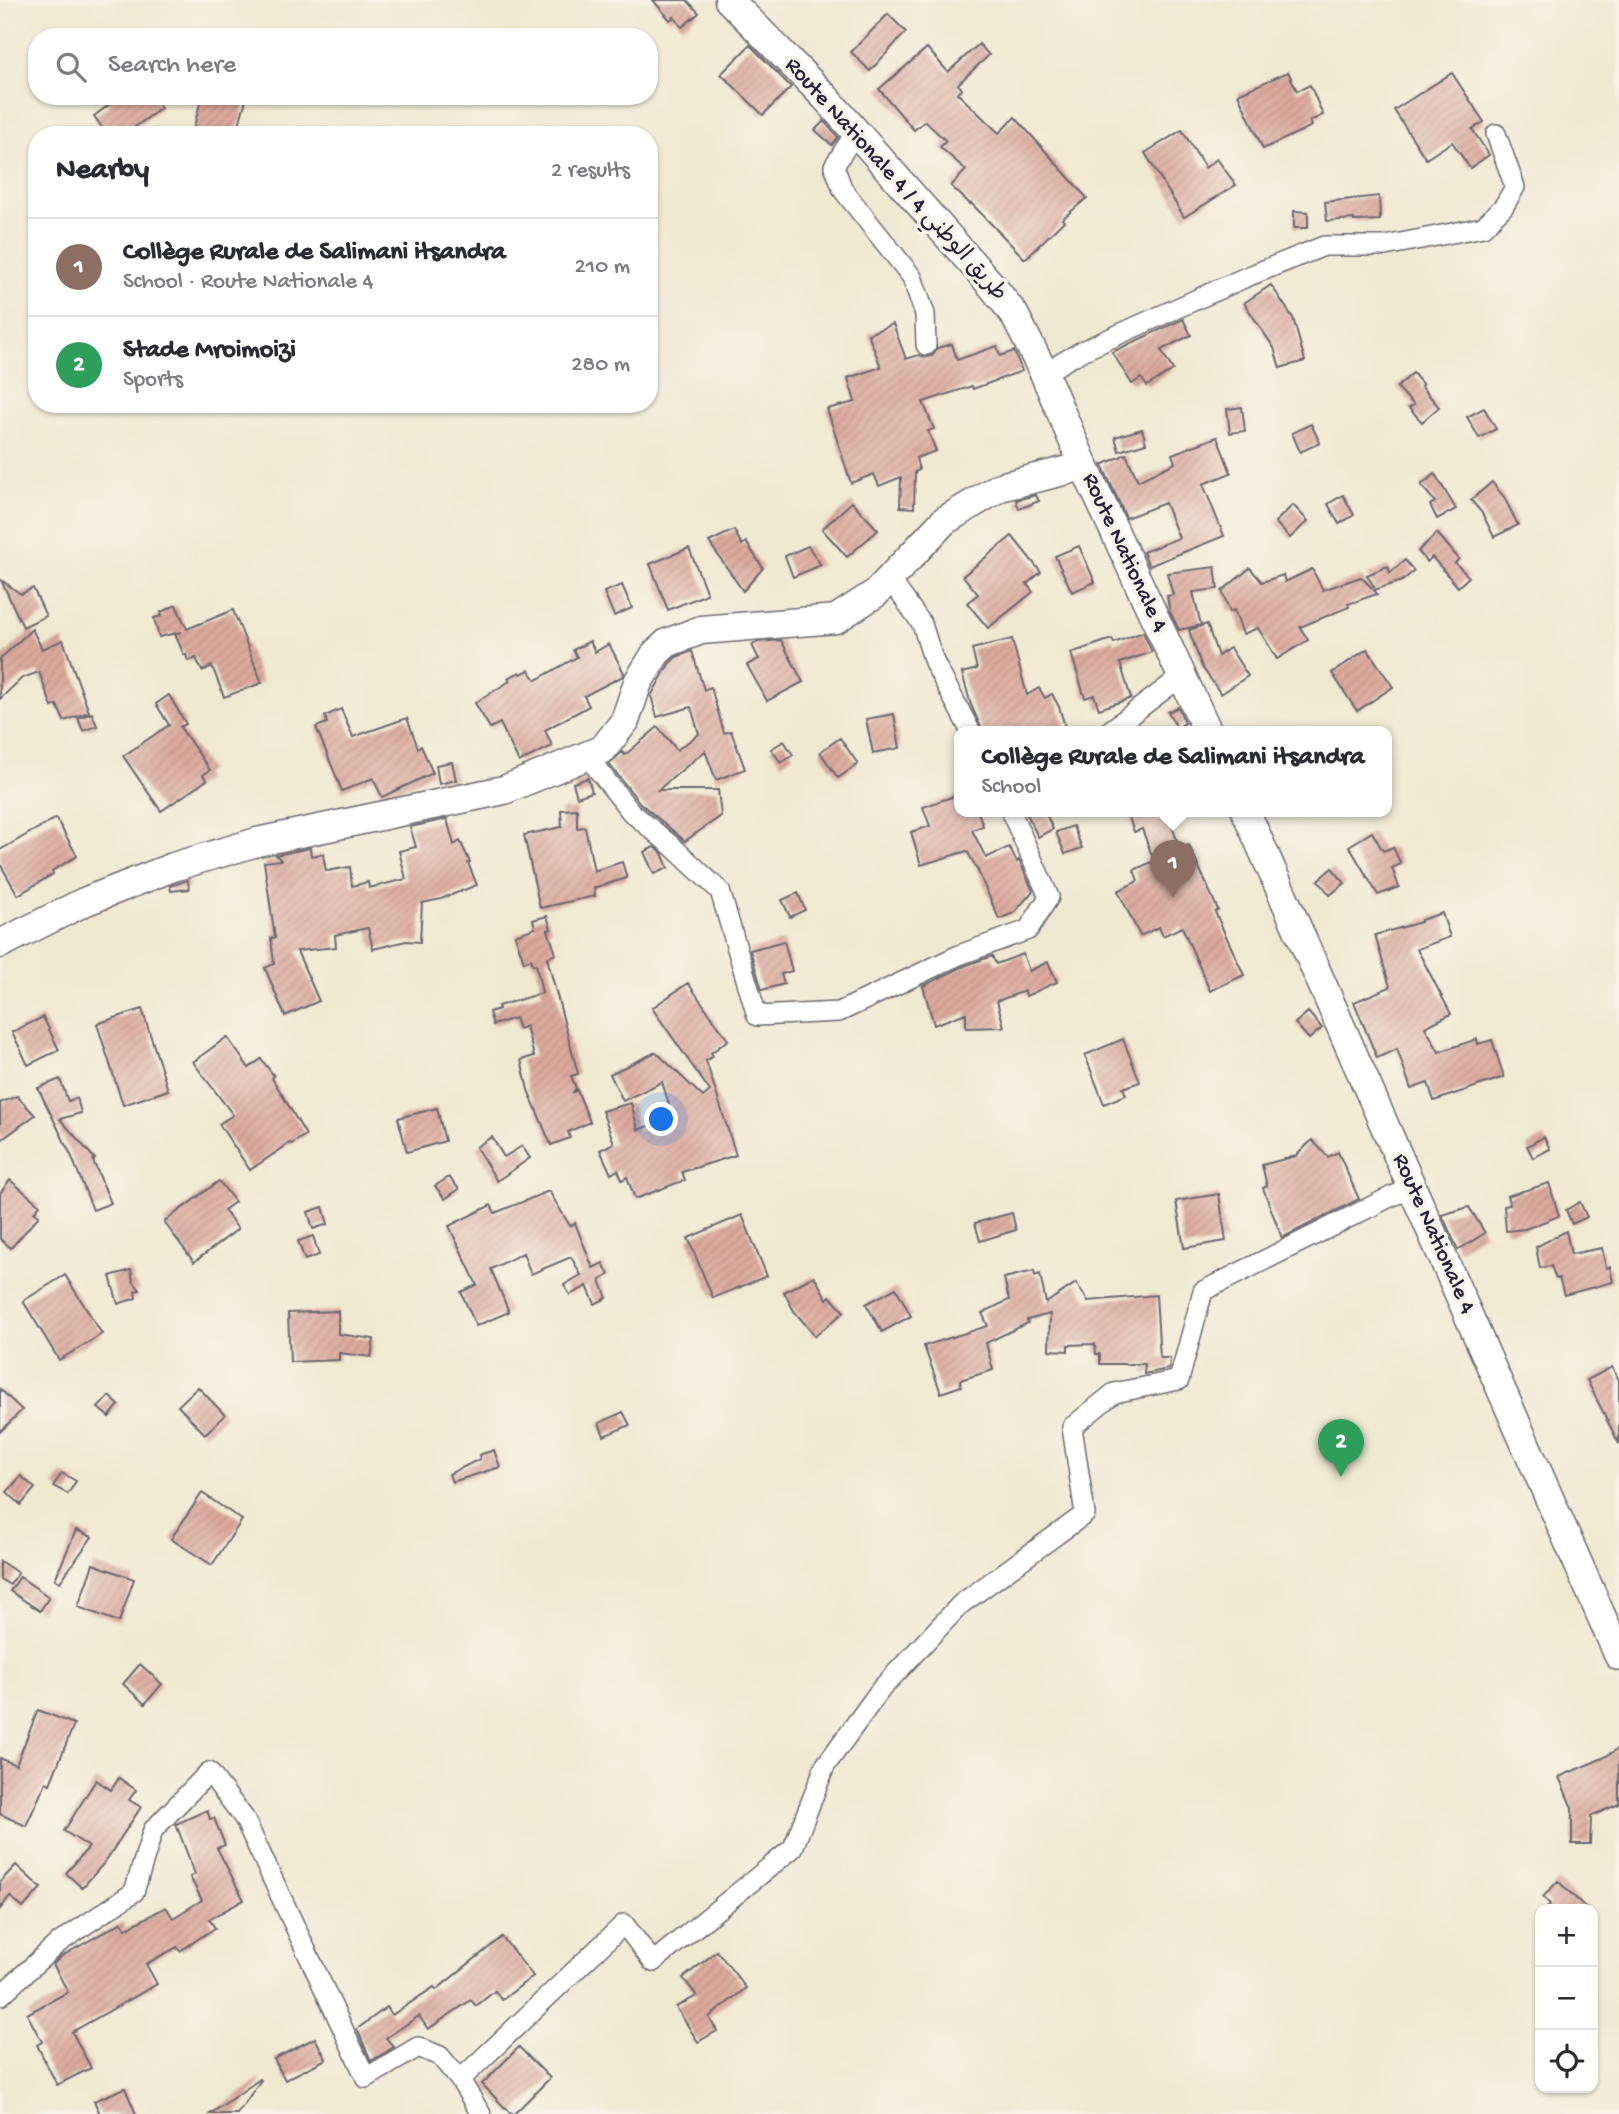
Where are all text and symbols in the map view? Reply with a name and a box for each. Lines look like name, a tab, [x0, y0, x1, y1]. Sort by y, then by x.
search box	[28, 28, 658, 105]
icon: search	[52, 48, 90, 86]
text: Search here	[108, 51, 236, 82]
street label: Route Nationale 4 / طريق الوطني 4	[775, 52, 1012, 310]
text: Nearby	[56, 154, 149, 189]
text: 2 results	[551, 158, 630, 185]
text: Collège Rurale de Salimani itsandra	[123, 238, 506, 269]
text: 1	[74, 254, 84, 281]
text: 210 m	[575, 254, 630, 281]
text: School · Route Nationale 4	[123, 269, 373, 296]
text: Stade Mroimoizi	[123, 336, 296, 367]
text: 2	[73, 352, 85, 379]
text: 280 m	[571, 352, 630, 379]
text: Sports	[123, 367, 183, 394]
street label: Route Nationale 4	[1075, 469, 1173, 637]
popup	[954, 726, 1392, 817]
text: Collège Rurale de Salimani itsandra	[982, 743, 1364, 774]
text: School	[982, 774, 1041, 801]
pin: 1	[1150, 840, 1196, 898]
your location	[644, 1102, 678, 1136]
street label: Route Nationale 4	[1386, 1150, 1480, 1318]
pin: 2	[1318, 1419, 1364, 1477]
map controls	[1535, 1904, 1598, 2093]
button: +	[1535, 1904, 1598, 1967]
button: −	[1535, 1967, 1598, 2030]
button: locate	[1535, 2030, 1598, 2093]

